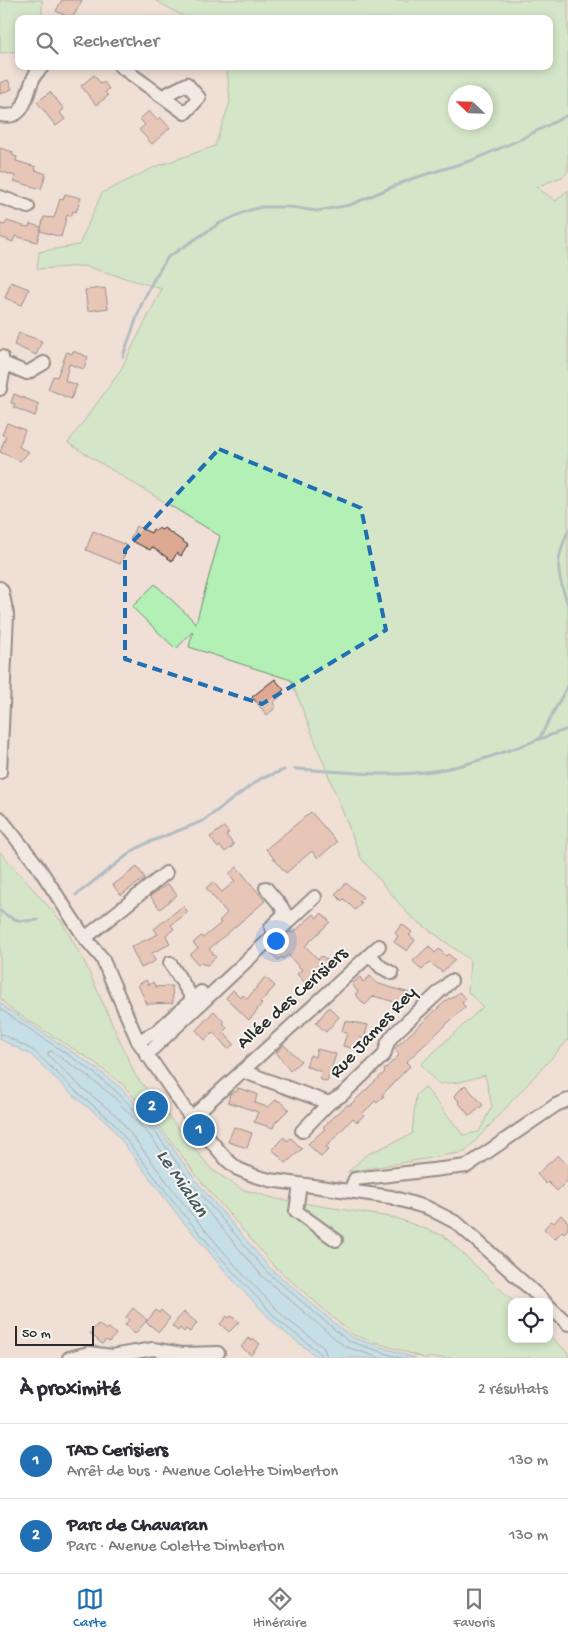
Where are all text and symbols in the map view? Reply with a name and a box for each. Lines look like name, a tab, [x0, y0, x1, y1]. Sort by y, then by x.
search box	[15, 15, 553, 70]
icon: search	[33, 29, 61, 57]
text: Rechercher	[73, 31, 159, 54]
north arrow	[448, 85, 493, 130]
your location	[263, 928, 289, 954]
street label: Allée des Cerisiers	[233, 942, 354, 1055]
street label: Rue James Rey	[325, 982, 423, 1084]
pin: 2	[136, 1088, 168, 1126]
pin: 1	[183, 1111, 215, 1149]
water label: Le Mialan	[150, 1146, 212, 1223]
map controls	[508, 1298, 553, 1343]
button: locate	[508, 1298, 553, 1343]
scale bar	[15, 1323, 94, 1346]
text: 50 m	[22, 1326, 51, 1343]
text: À proximité	[20, 1378, 121, 1403]
text: 2 résultats	[478, 1381, 548, 1400]
text: TAD Cerisiers	[67, 1440, 168, 1463]
text: 1	[33, 1452, 39, 1471]
text: 130 m	[509, 1452, 548, 1471]
text: Arrêt de bus · Avenue Colette Dimberton	[67, 1463, 338, 1482]
text: Parc de Chavaran	[67, 1515, 207, 1538]
text: 2	[32, 1527, 40, 1546]
text: 130 m	[509, 1527, 548, 1546]
text: Parc · Avenue Colette Dimberton	[67, 1538, 284, 1557]
tab: Carte	[73, 1585, 106, 1632]
tab: Itinéraire	[253, 1585, 307, 1632]
tab: Favoris	[453, 1585, 495, 1632]

